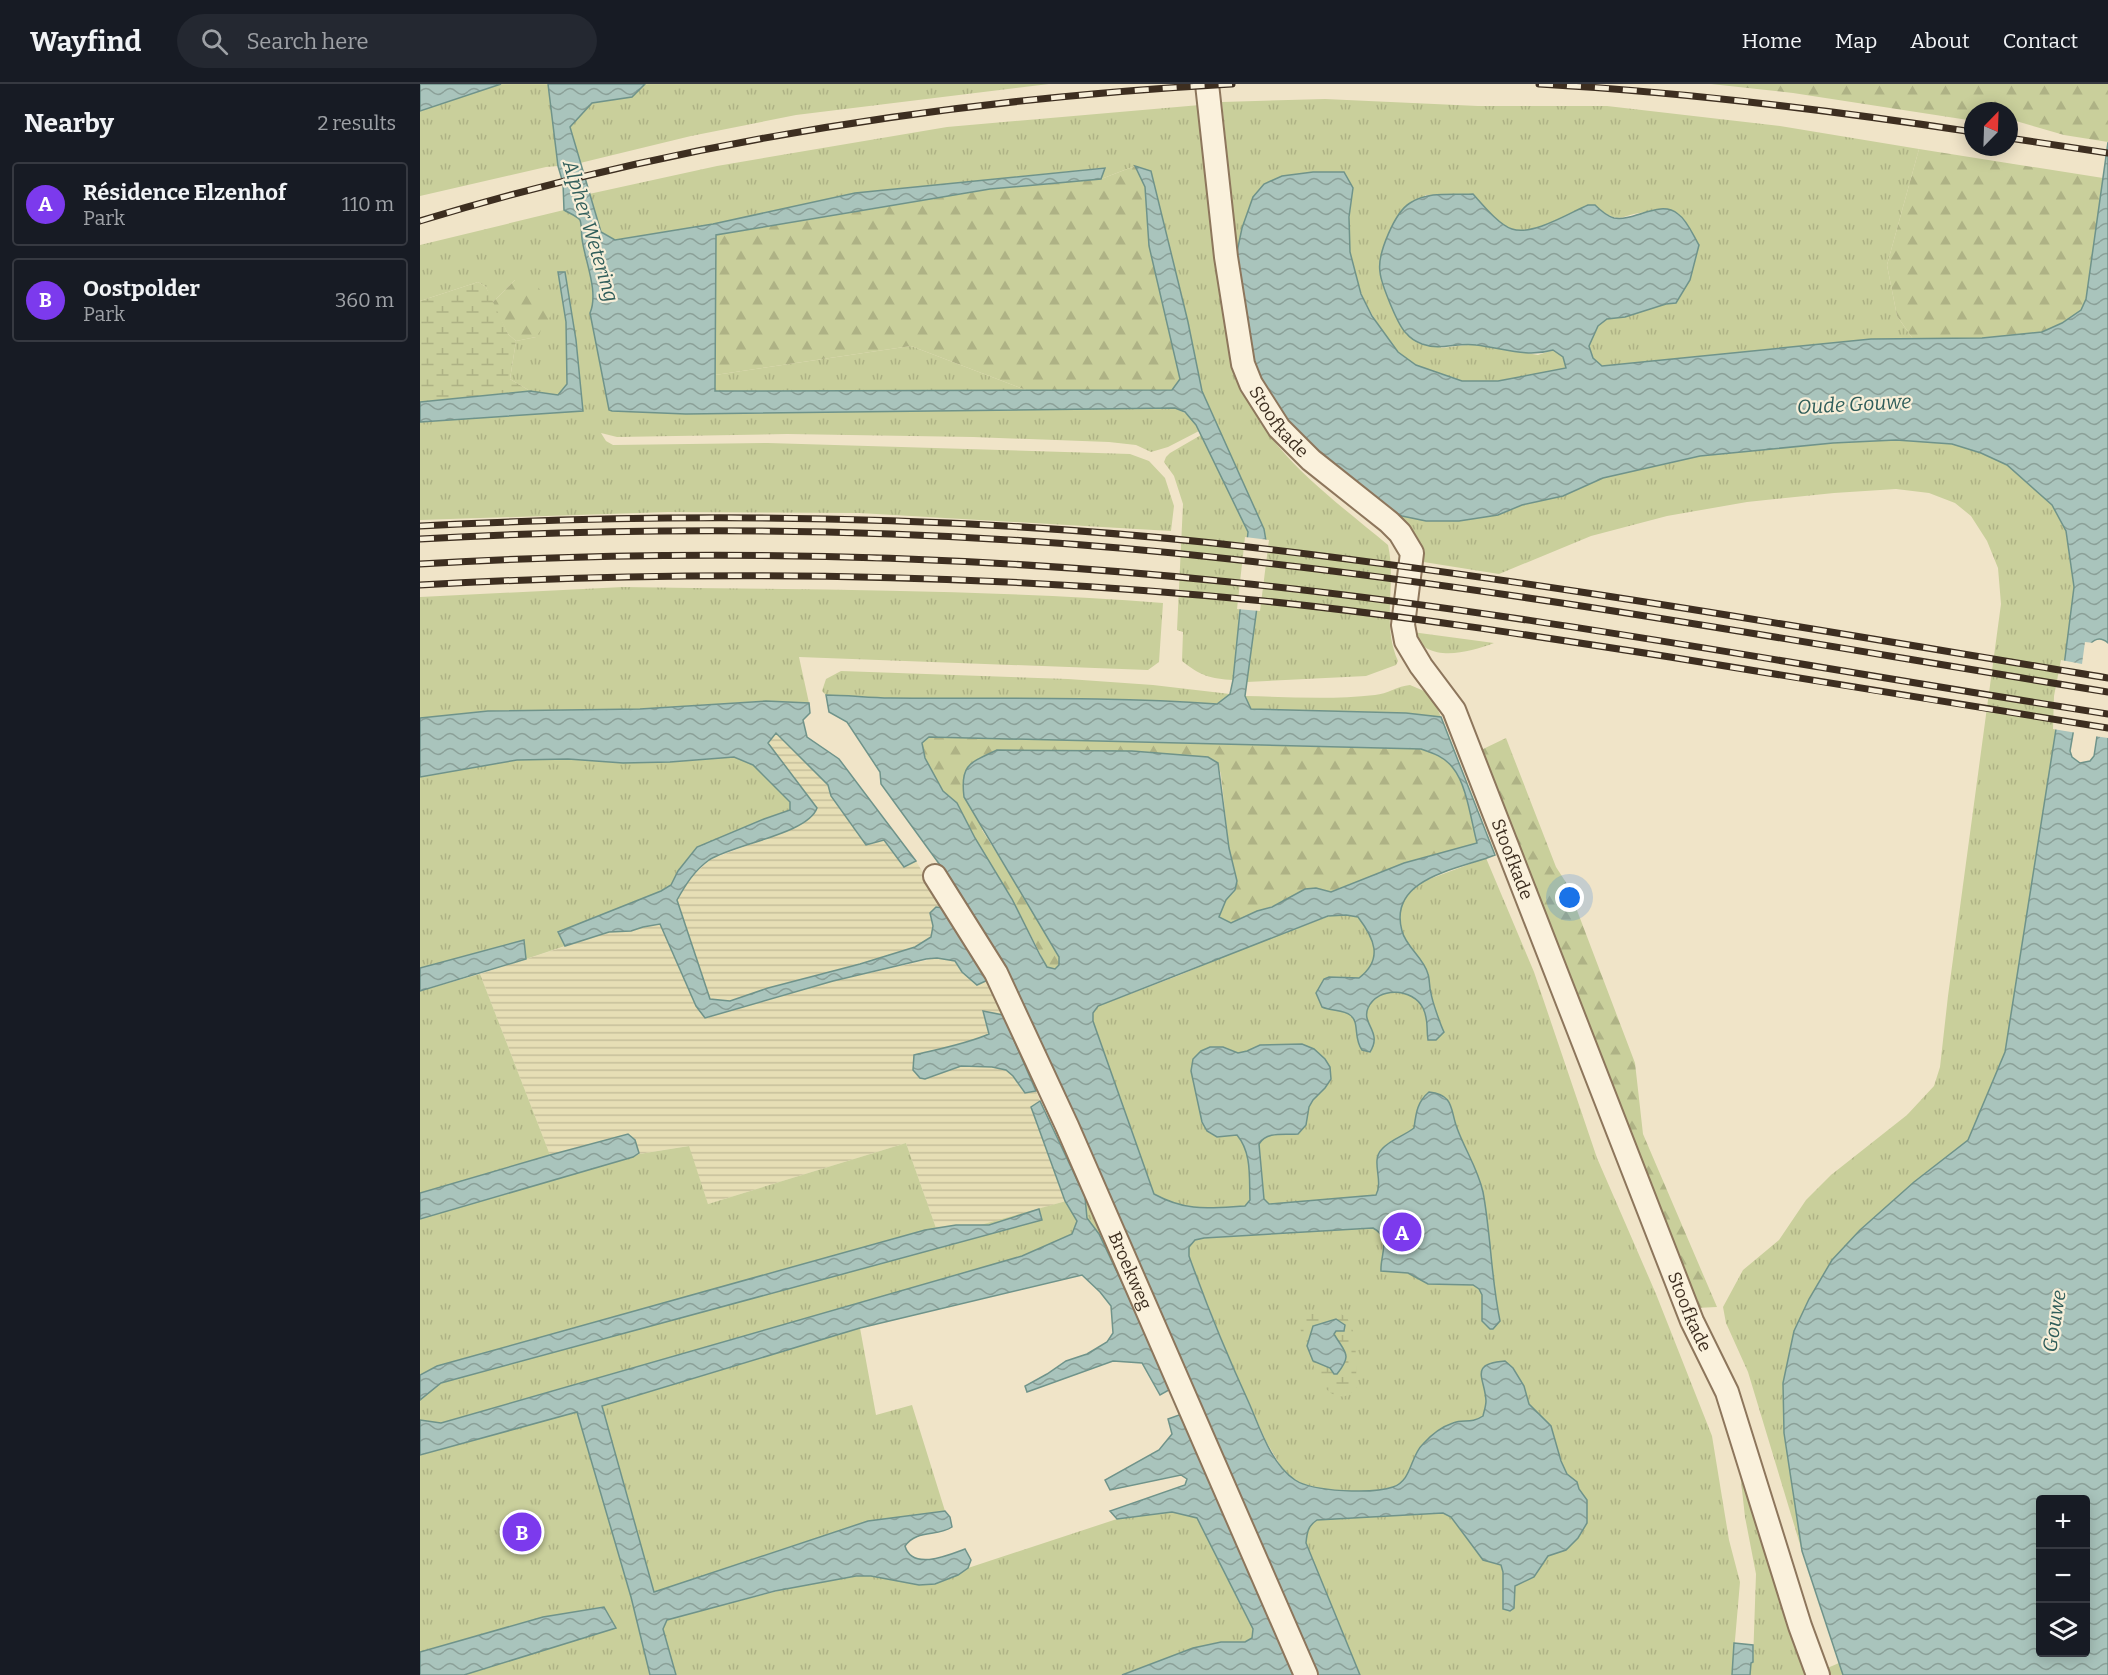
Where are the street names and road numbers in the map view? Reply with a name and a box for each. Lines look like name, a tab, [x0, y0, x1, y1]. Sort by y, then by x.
street label: Stoofkade	[1244, 382, 1313, 462]
street label: Stoofkade	[1486, 816, 1538, 903]
street label: Broekweg	[1103, 1228, 1157, 1313]
street label: Stoofkade	[1663, 1269, 1716, 1355]

